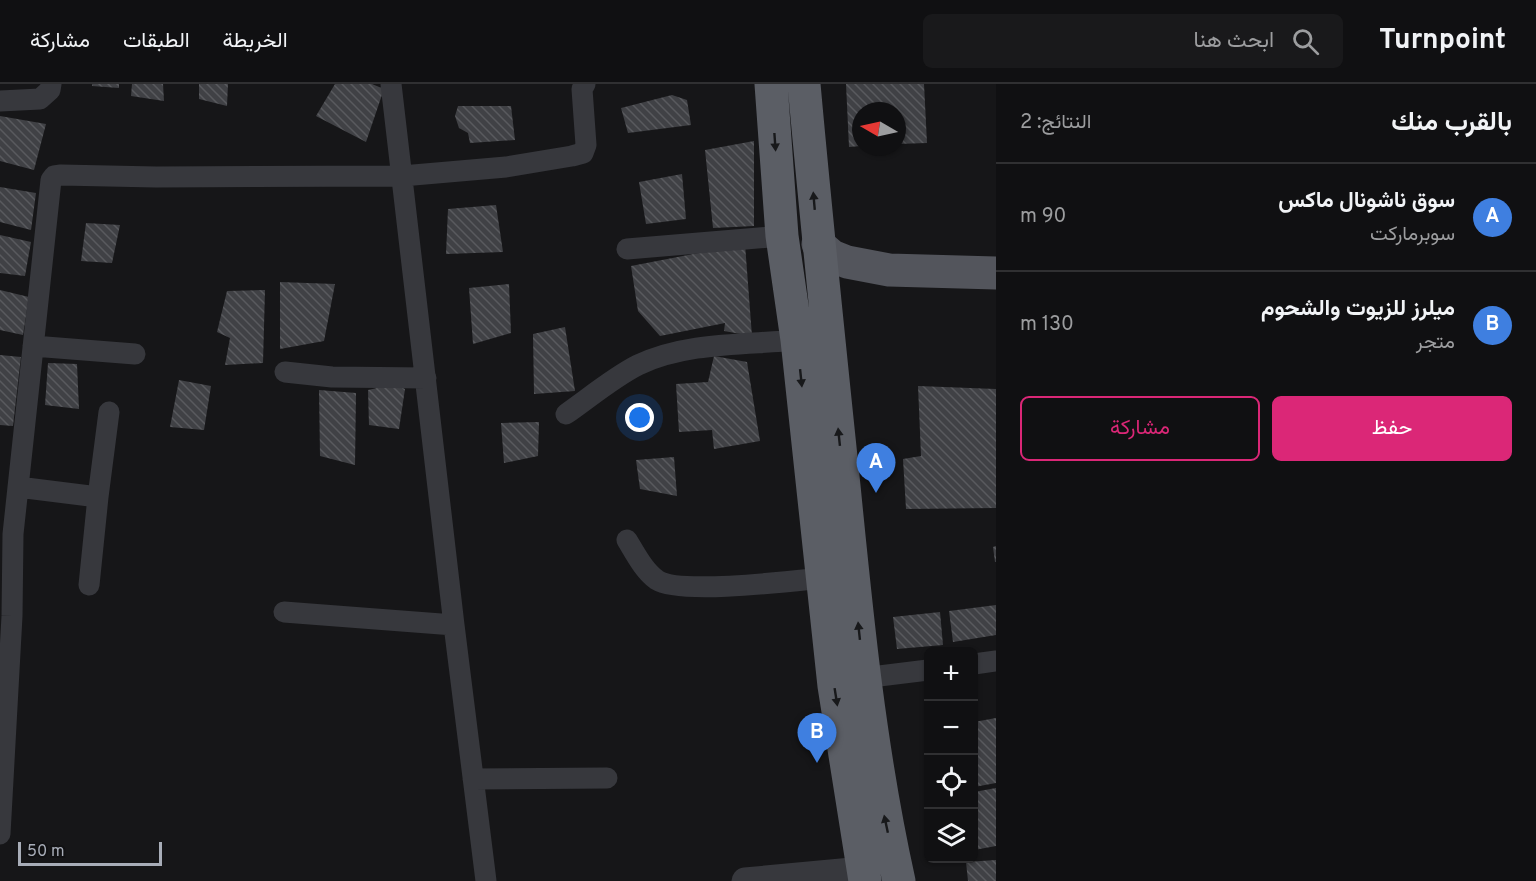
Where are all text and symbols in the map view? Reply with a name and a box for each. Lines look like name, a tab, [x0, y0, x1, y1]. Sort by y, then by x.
search box	[923, 14, 1343, 68]
text: Turnpoint	[1379, 23, 1506, 59]
icon: search	[1289, 25, 1322, 58]
text: مشاركة	[30, 28, 90, 55]
text: الطبقات	[123, 28, 190, 55]
text: الخريطة	[223, 28, 288, 55]
text: ابحث هنا	[1193, 28, 1274, 55]
north arrow	[852, 102, 906, 156]
text: بالقرب منك	[1391, 107, 1512, 140]
text: النتائج: 2	[1020, 110, 1091, 136]
one-way arrow	[770, 133, 780, 152]
text: سوق ناشونال ماكس	[1278, 188, 1455, 215]
one-way arrow	[809, 192, 819, 211]
text: 90 m	[1020, 204, 1066, 230]
text: A	[1485, 204, 1500, 230]
text: سوبرماركت	[1370, 222, 1455, 248]
text: ميلرز للزيوت والشحوم	[1261, 296, 1455, 323]
text: 130 m	[1020, 312, 1074, 338]
text: B	[1486, 312, 1499, 338]
text: متجر	[1416, 330, 1455, 356]
one-way arrow	[796, 368, 806, 387]
button: مشاركة	[1020, 396, 1260, 461]
button: حفظ	[1272, 396, 1512, 461]
your location	[625, 403, 654, 432]
one-way arrow	[834, 427, 844, 446]
pin: A	[856, 444, 896, 493]
one-way arrow	[854, 621, 863, 640]
map controls	[924, 647, 978, 863]
button: +	[924, 647, 978, 701]
one-way arrow	[831, 688, 840, 707]
button: −	[924, 701, 978, 755]
pin: B	[798, 714, 836, 763]
button: locate	[924, 755, 978, 809]
button: layers	[924, 809, 978, 863]
one-way arrow	[881, 814, 890, 833]
scale bar	[18, 839, 162, 866]
text: 50 m	[27, 842, 65, 862]

